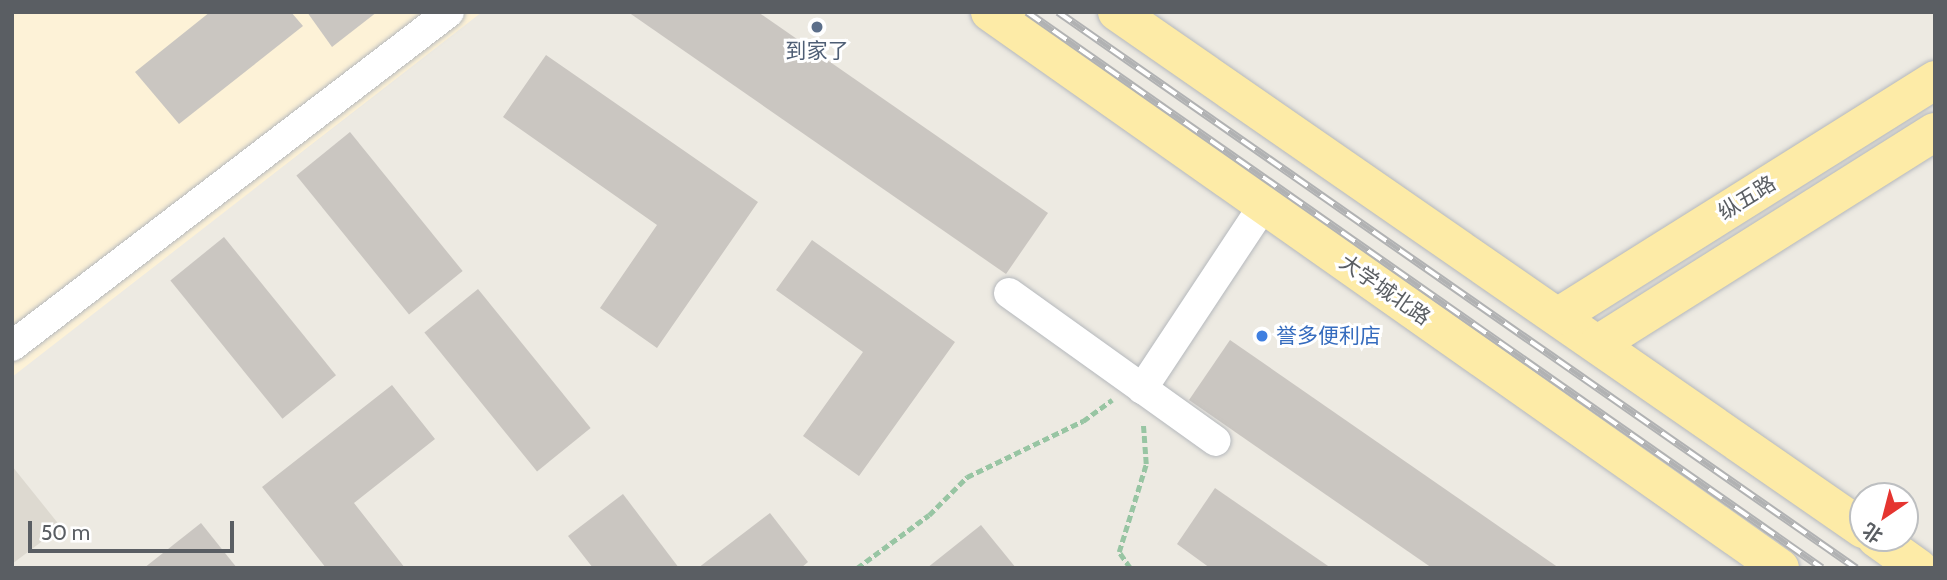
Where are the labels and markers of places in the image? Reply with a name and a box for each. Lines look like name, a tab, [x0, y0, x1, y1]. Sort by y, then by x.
marker: 到家了	[809, 19, 825, 35]
place label: 到家了	[786, 38, 848, 64]
place label: 誉多便利店	[1276, 323, 1381, 349]
marker: 誉多便利店	[1254, 328, 1270, 344]

